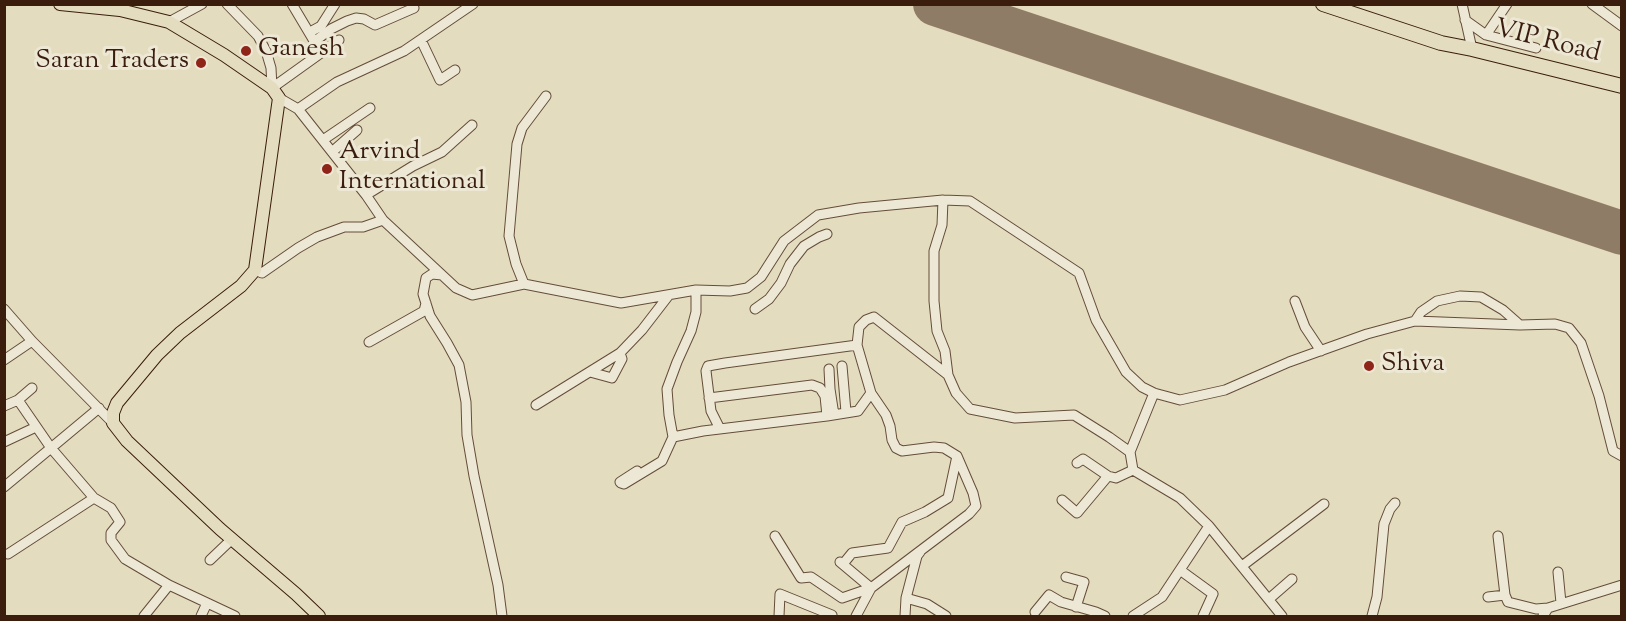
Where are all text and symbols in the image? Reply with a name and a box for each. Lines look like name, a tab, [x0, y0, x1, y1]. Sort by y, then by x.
street label: VIP Road	[1491, 15, 1603, 71]
place label: Ganesh	[258, 35, 344, 67]
marker: Ganesh	[239, 44, 253, 58]
place label: Saran Traders	[35, 47, 189, 79]
marker: Saran Traders	[194, 56, 208, 70]
place label: Arvind International	[339, 138, 485, 200]
marker: Arvind International	[320, 162, 334, 176]
place label: Shiva	[1381, 350, 1445, 382]
marker: Shiva	[1362, 359, 1376, 373]

